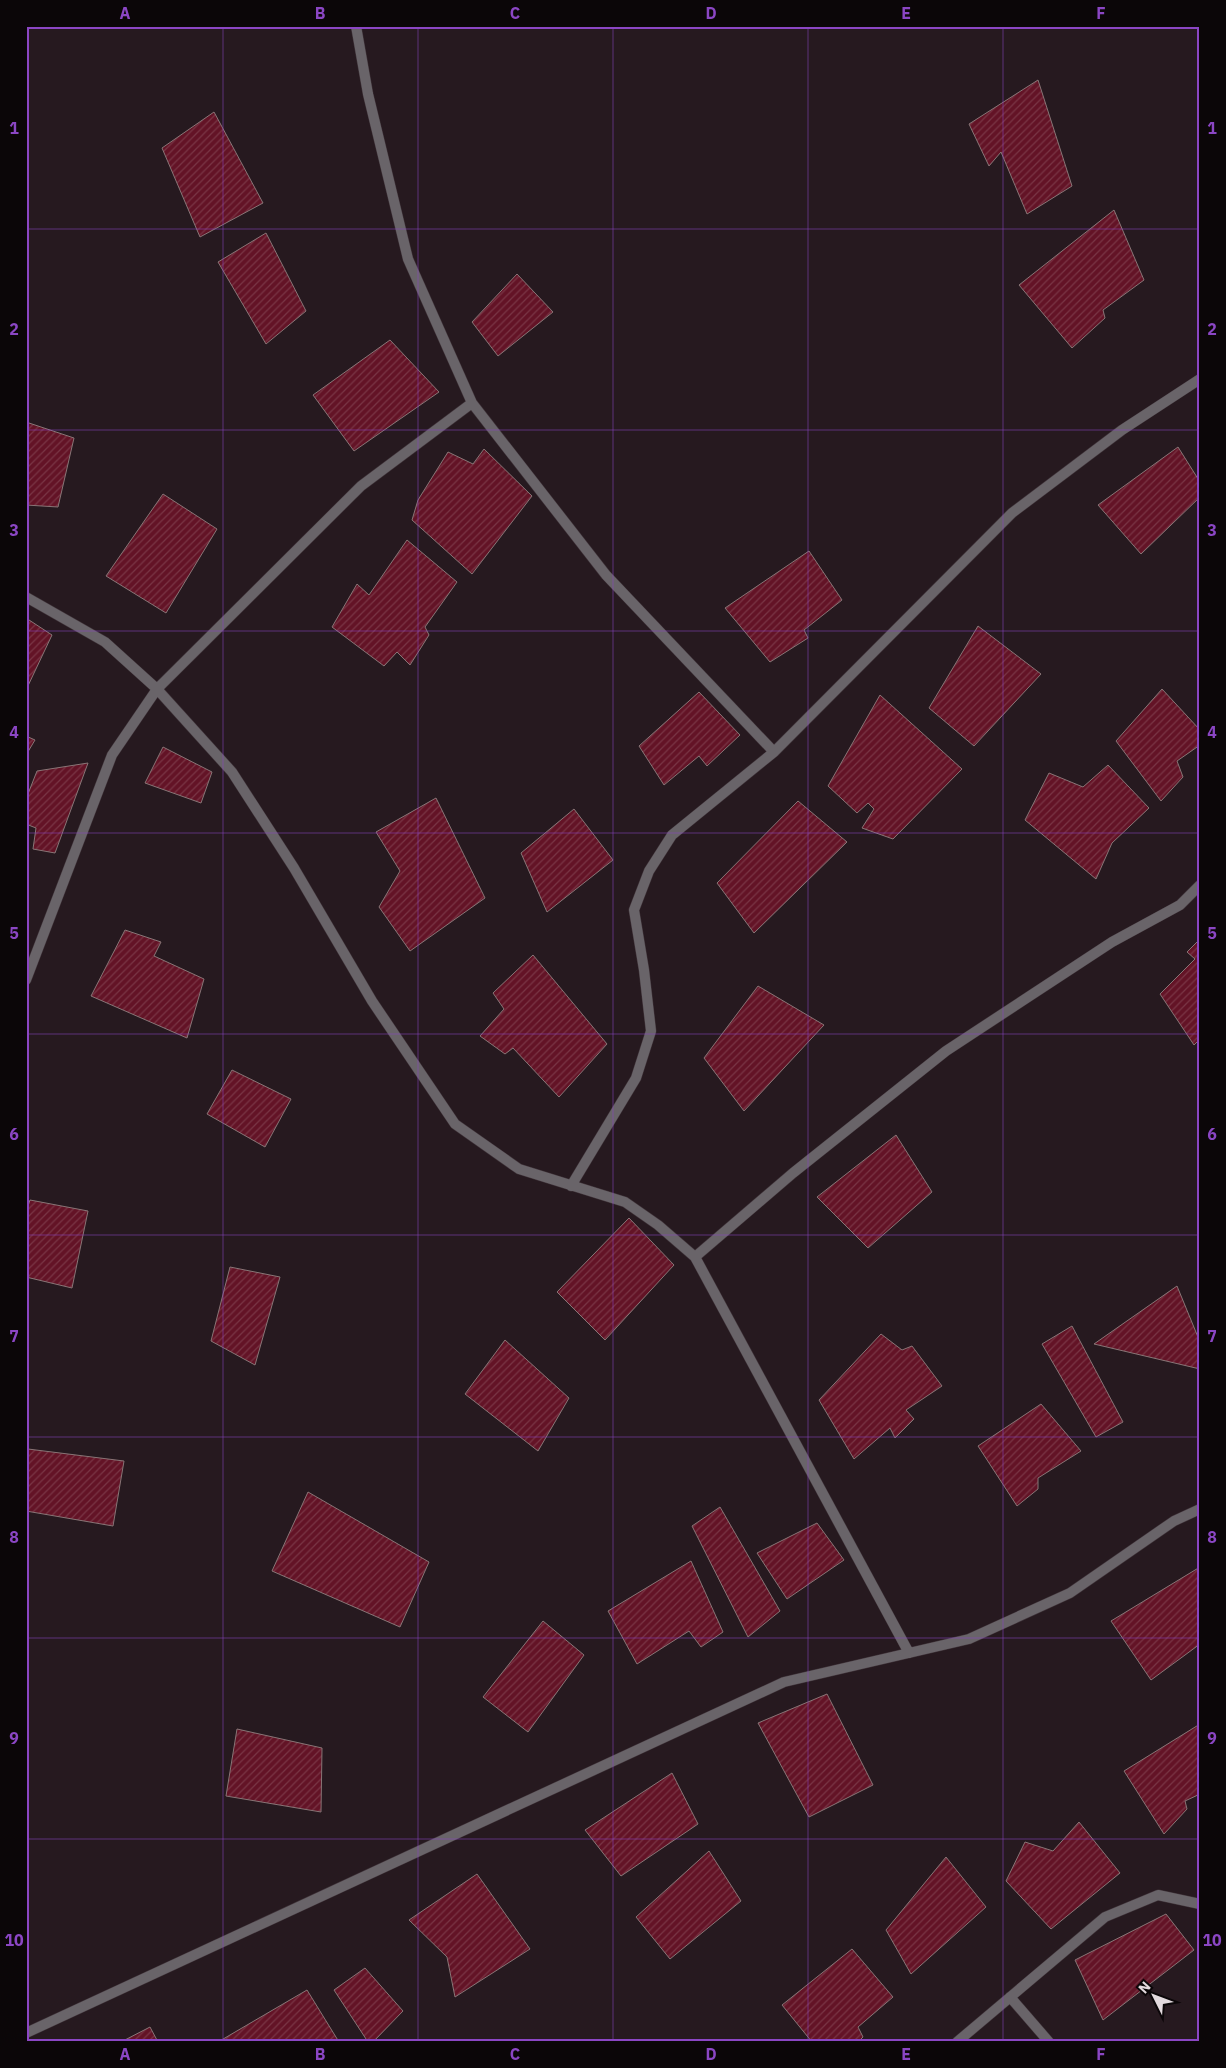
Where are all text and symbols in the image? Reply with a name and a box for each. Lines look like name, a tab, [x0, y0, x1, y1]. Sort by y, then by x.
text: A	[120, 3, 131, 23]
text: B	[315, 3, 326, 23]
text: C	[510, 3, 520, 23]
text: D	[705, 3, 717, 23]
text: E	[901, 3, 911, 23]
text: F	[1096, 3, 1106, 23]
text: 1	[9, 118, 19, 138]
text: 1	[1207, 118, 1217, 138]
text: 2	[9, 319, 19, 339]
text: 2	[1207, 319, 1217, 339]
text: 3	[9, 520, 19, 540]
text: 3	[1207, 520, 1217, 540]
text: 4	[9, 722, 19, 742]
text: 4	[1207, 722, 1217, 742]
text: 5	[9, 923, 19, 943]
text: 5	[1207, 923, 1217, 943]
text: 6	[9, 1124, 19, 1144]
text: 6	[1207, 1124, 1217, 1144]
text: 7	[9, 1326, 19, 1346]
text: 7	[1207, 1326, 1217, 1346]
text: 8	[9, 1527, 19, 1547]
text: 8	[1207, 1527, 1217, 1547]
text: 9	[9, 1728, 19, 1748]
text: 9	[1207, 1728, 1217, 1748]
text: 10	[4, 1930, 24, 1950]
text: 10	[1202, 1930, 1222, 1950]
north arrow	[1128, 1970, 1178, 2020]
text: N	[1134, 1978, 1154, 1997]
text: A	[120, 2044, 131, 2064]
text: B	[315, 2044, 326, 2064]
text: C	[510, 2044, 520, 2064]
text: D	[705, 2044, 717, 2064]
text: E	[901, 2044, 911, 2064]
text: F	[1096, 2044, 1106, 2064]

